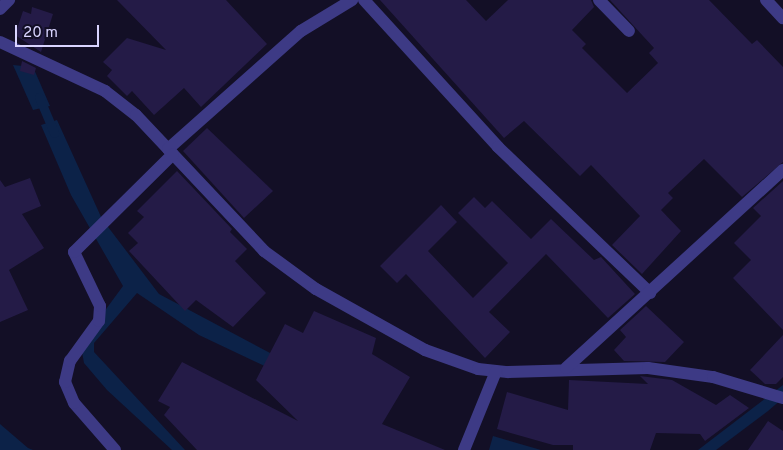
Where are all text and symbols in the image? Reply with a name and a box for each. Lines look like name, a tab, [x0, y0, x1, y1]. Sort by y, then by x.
scale bar	[18, 15, 101, 47]
text: 20 m	[23, 24, 58, 43]

